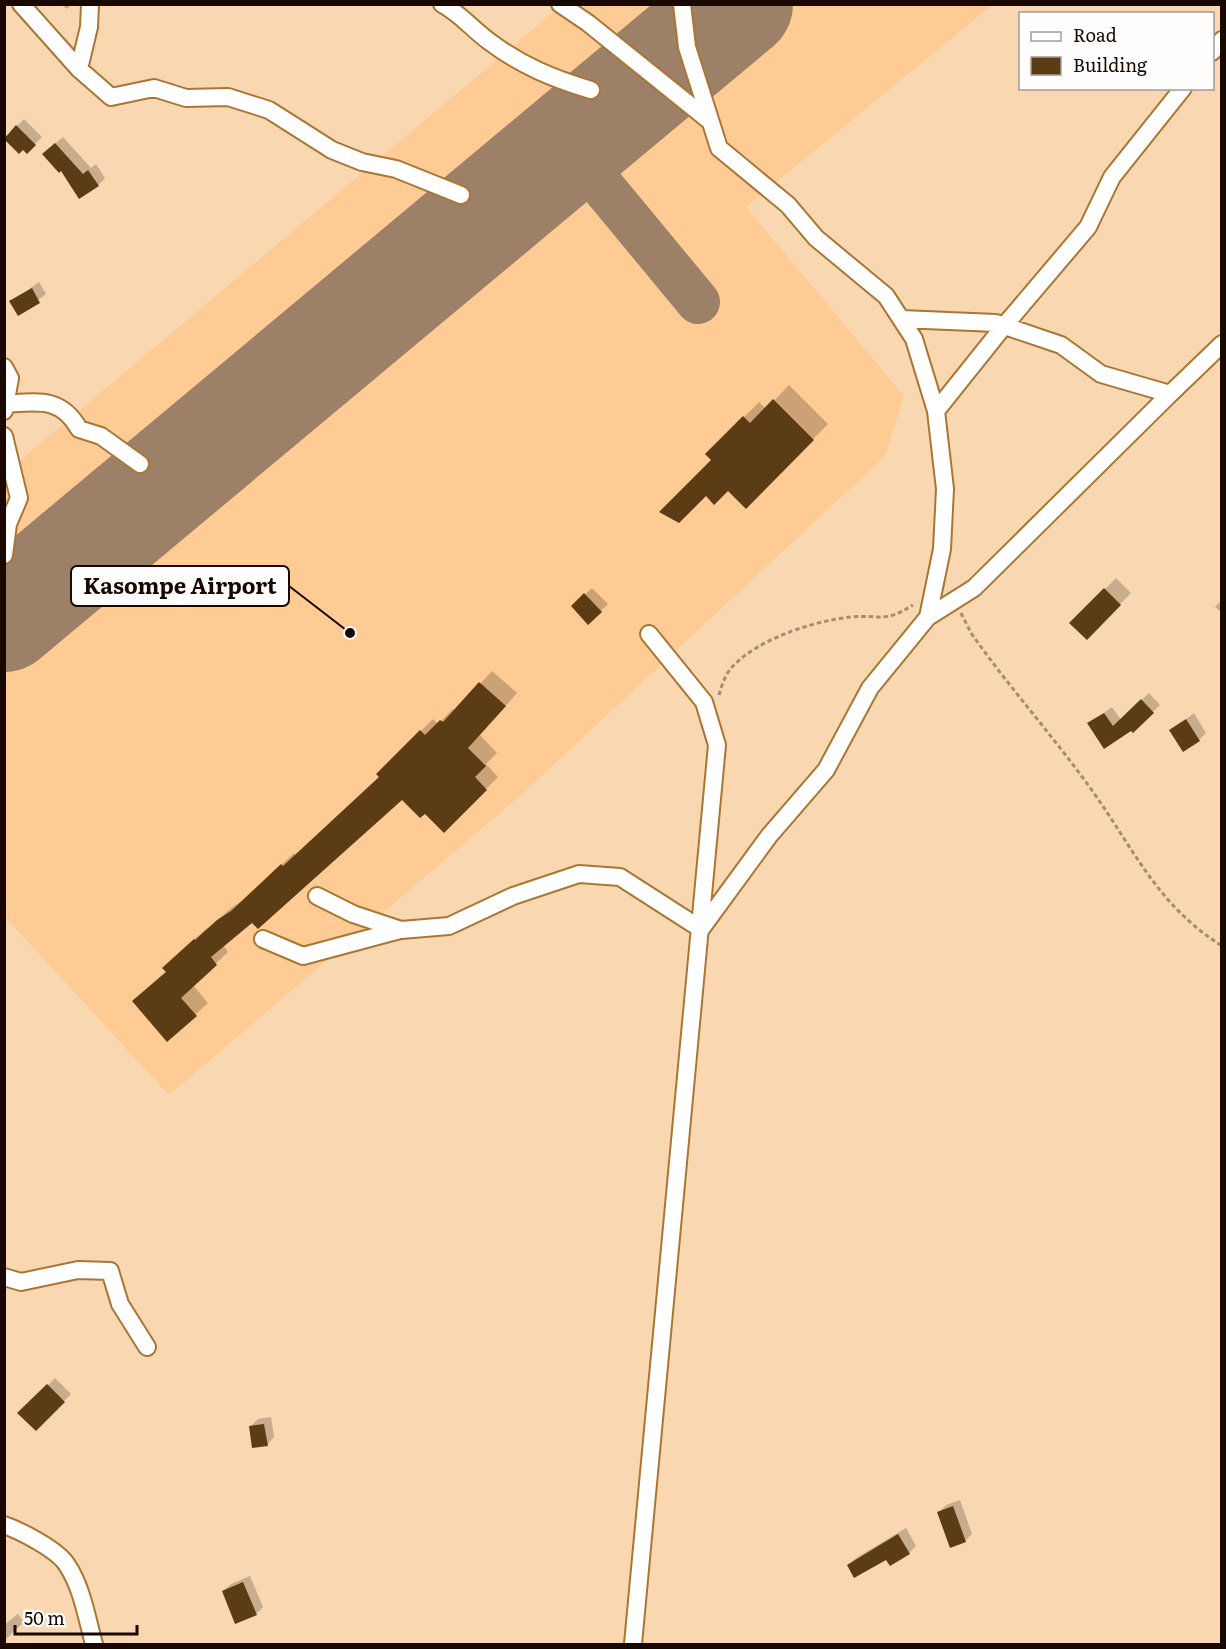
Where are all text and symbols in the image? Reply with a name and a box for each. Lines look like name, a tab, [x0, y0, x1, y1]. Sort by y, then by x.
legend	[1019, 12, 1214, 90]
text: Road	[1073, 21, 1117, 48]
text: Building	[1073, 51, 1148, 78]
callout: Kasompe Airport	[71, 566, 289, 606]
text: Kasompe Airport	[83, 568, 277, 601]
scale bar	[15, 1598, 136, 1636]
text: 50 m	[24, 1604, 65, 1631]

